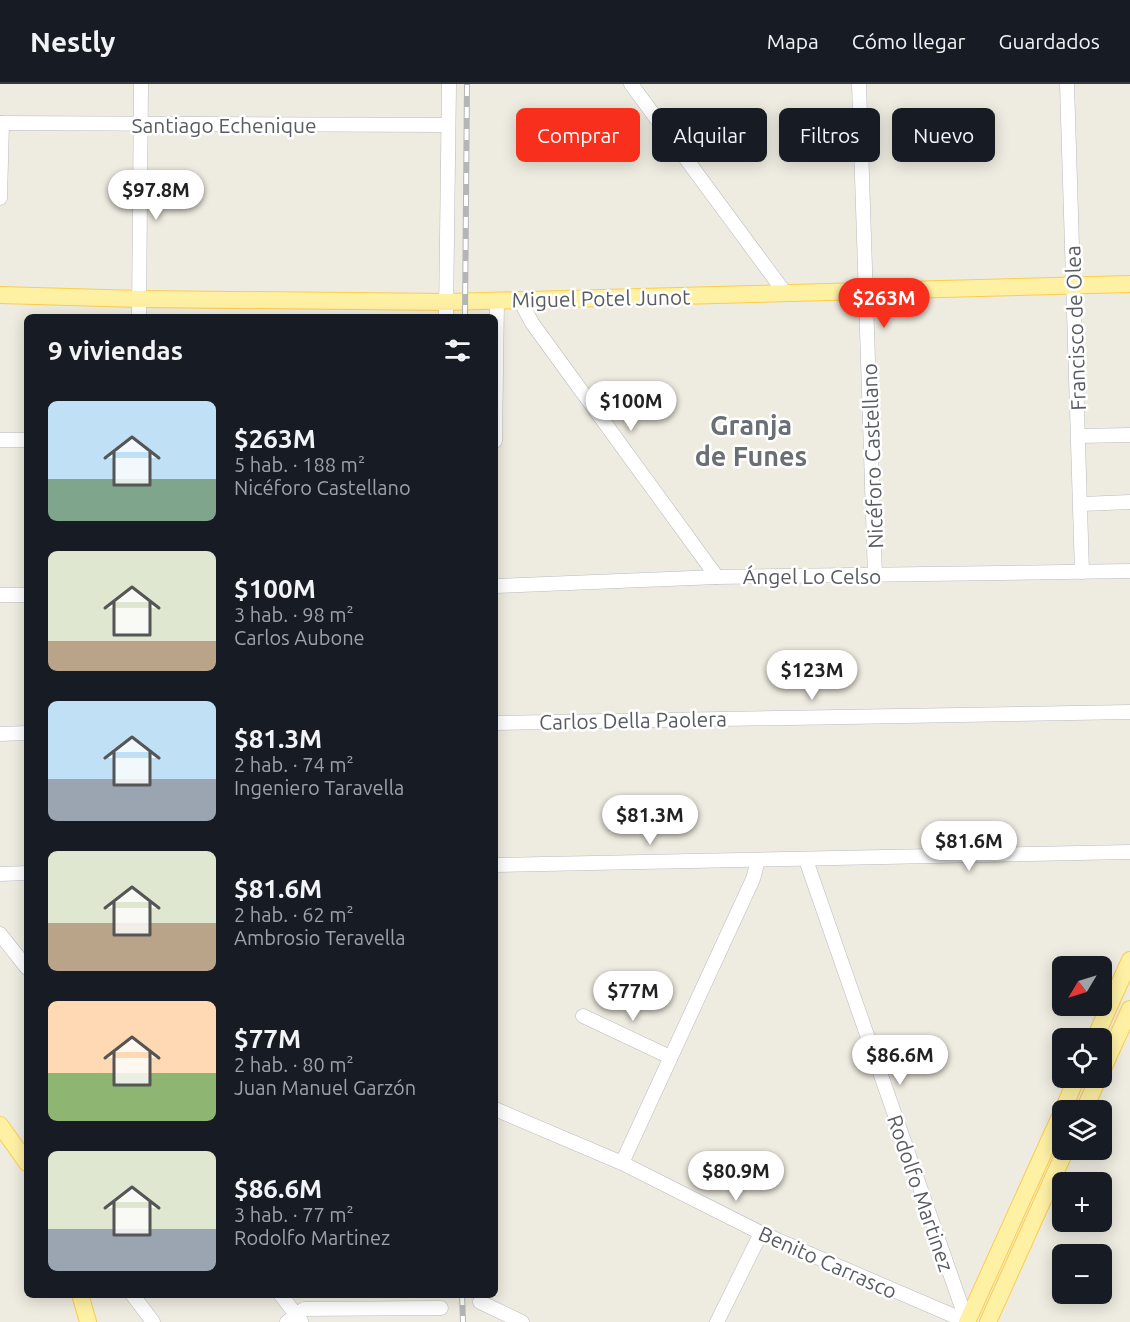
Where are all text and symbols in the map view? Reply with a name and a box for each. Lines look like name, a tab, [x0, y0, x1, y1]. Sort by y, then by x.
text: Nestly	[30, 26, 115, 57]
text: Mapa	[767, 29, 819, 53]
text: Cómo llegar	[852, 29, 966, 53]
text: Guardados	[999, 29, 1100, 53]
chip: Comprar	[516, 108, 640, 162]
chip: Alquilar	[652, 108, 767, 162]
chip: Filtros	[779, 108, 880, 162]
chip: Nuevo	[892, 108, 995, 162]
street label: Santiago Echenique	[131, 113, 317, 137]
pin: $97.8M	[107, 170, 205, 221]
text: $97.8M	[122, 178, 190, 201]
street label: Francisco de Olea	[1060, 245, 1090, 411]
pin: $263M	[842, 278, 926, 329]
street label: Miguel Potel Junot	[511, 284, 691, 312]
text: $263M	[853, 286, 915, 309]
icon: filters	[441, 334, 474, 367]
text: 9 viviendas	[48, 336, 183, 365]
street label: Nicéforo Castellano	[857, 363, 887, 549]
pin: $100M	[589, 381, 673, 432]
text: $100M	[600, 389, 662, 412]
district label: Granja de Funes	[695, 410, 807, 471]
text: $263M	[234, 424, 316, 453]
icon: home	[96, 425, 168, 497]
text: 5 hab. · 188 m²	[234, 453, 365, 476]
text: Nicéforo Castellano	[234, 476, 411, 499]
street label: Ángel Lo Celso	[743, 564, 881, 588]
text: $100M	[234, 574, 316, 603]
icon: home	[96, 575, 168, 647]
text: 3 hab. · 98 m²	[234, 603, 354, 626]
text: Carlos Aubone	[234, 626, 365, 649]
pin: $123M	[770, 650, 854, 701]
text: $123M	[781, 658, 843, 681]
street label: Carlos Della Paolera	[539, 706, 727, 734]
text: $81.3M	[234, 724, 322, 753]
icon: home	[96, 725, 168, 797]
text: 2 hab. · 74 m²	[234, 753, 354, 776]
text: Ingeniero Taravella	[234, 776, 404, 799]
pin: $81.3M	[601, 795, 699, 846]
text: $81.3M	[616, 803, 684, 826]
pin: $81.6M	[920, 821, 1018, 872]
text: $81.6M	[935, 829, 1003, 852]
text: $81.6M	[234, 874, 322, 903]
icon: home	[96, 875, 168, 947]
text: 2 hab. · 62 m²	[234, 903, 354, 926]
text: Ambrosio Teravella	[234, 926, 406, 949]
north arrow	[1052, 956, 1112, 1016]
map controls	[1052, 956, 1112, 1304]
pin: $77M	[597, 971, 669, 1022]
text: $77M	[607, 979, 659, 1002]
text: $77M	[234, 1024, 301, 1053]
icon: home	[96, 1025, 168, 1097]
button: locate	[1052, 1028, 1112, 1088]
pin: $86.6M	[851, 1035, 949, 1086]
text: $86.6M	[866, 1043, 934, 1066]
text: 2 hab. · 80 m²	[234, 1053, 354, 1076]
text: Juan Manuel Garzón	[234, 1076, 416, 1099]
button: layers	[1052, 1100, 1112, 1160]
street label: Rodolfo Martinez	[883, 1112, 959, 1274]
pin: $80.9M	[687, 1151, 785, 1202]
text: $80.9M	[702, 1159, 770, 1182]
button: +	[1052, 1172, 1112, 1232]
text: $86.6M	[234, 1174, 322, 1203]
icon: home	[96, 1175, 168, 1247]
text: 3 hab. · 77 m²	[234, 1203, 354, 1226]
street label: Benito Carrasco	[755, 1221, 901, 1303]
text: Rodolfo Martinez	[234, 1226, 390, 1249]
button: −	[1052, 1244, 1112, 1304]

